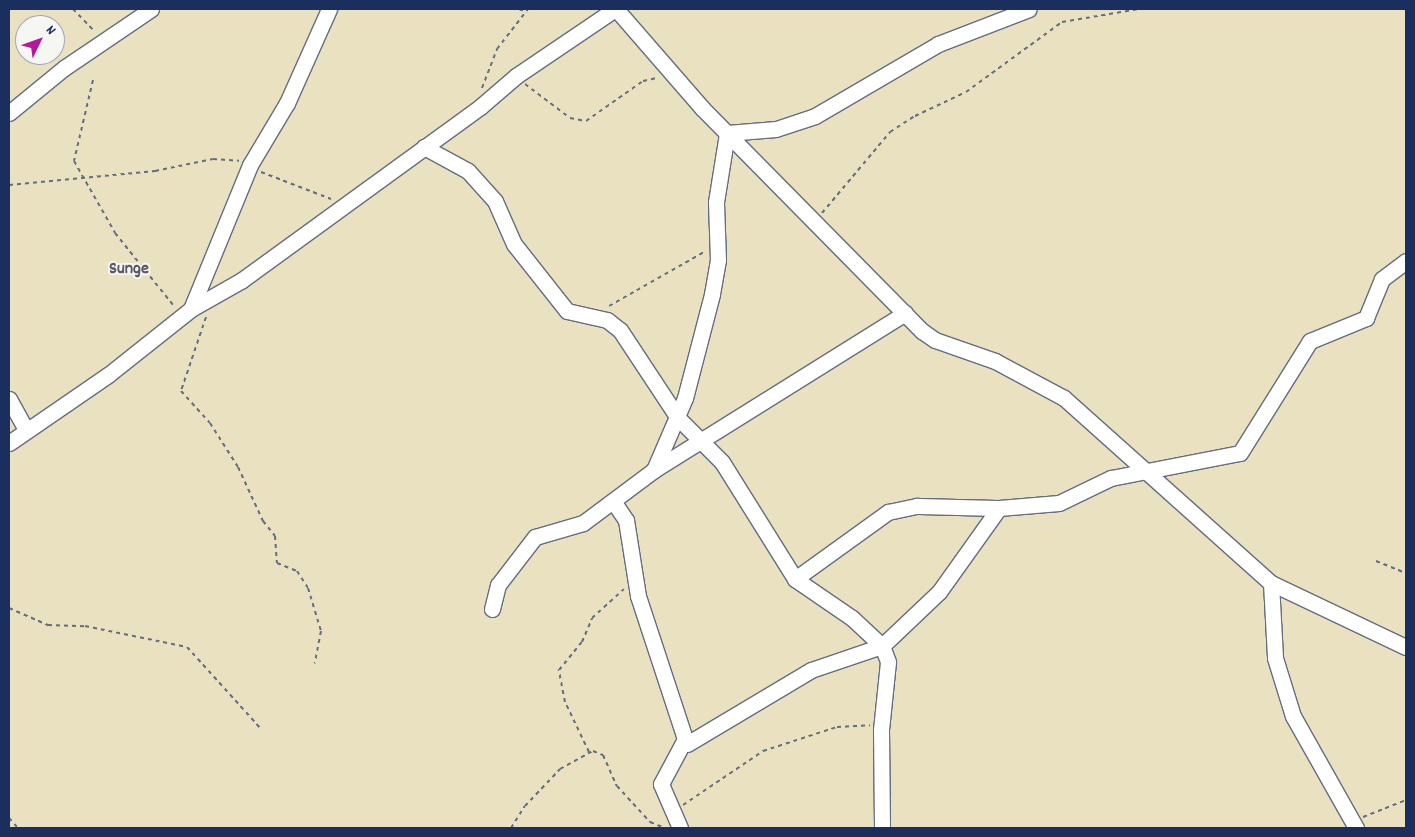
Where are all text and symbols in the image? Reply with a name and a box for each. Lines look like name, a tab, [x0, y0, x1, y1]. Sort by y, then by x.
north arrow	[15, 15, 65, 65]
text: N	[41, 21, 60, 40]
district label: Sunge	[109, 259, 149, 281]

